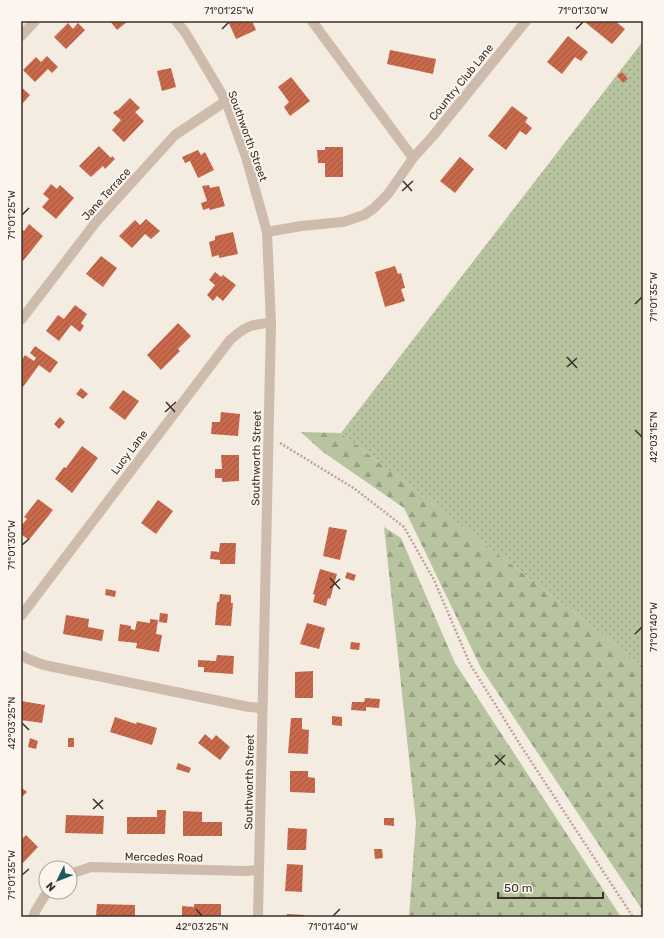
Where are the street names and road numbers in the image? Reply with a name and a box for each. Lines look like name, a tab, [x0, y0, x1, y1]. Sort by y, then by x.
street label: Country Club Lane	[427, 41, 496, 123]
street label: Southworth Street	[225, 89, 270, 184]
street label: Jane Terrace	[79, 165, 133, 223]
street label: Southworth Street	[249, 410, 264, 506]
street label: Lucy Lane	[109, 428, 150, 477]
street label: Southworth Street	[242, 734, 257, 830]
street label: Mercedes Road	[125, 850, 203, 865]

